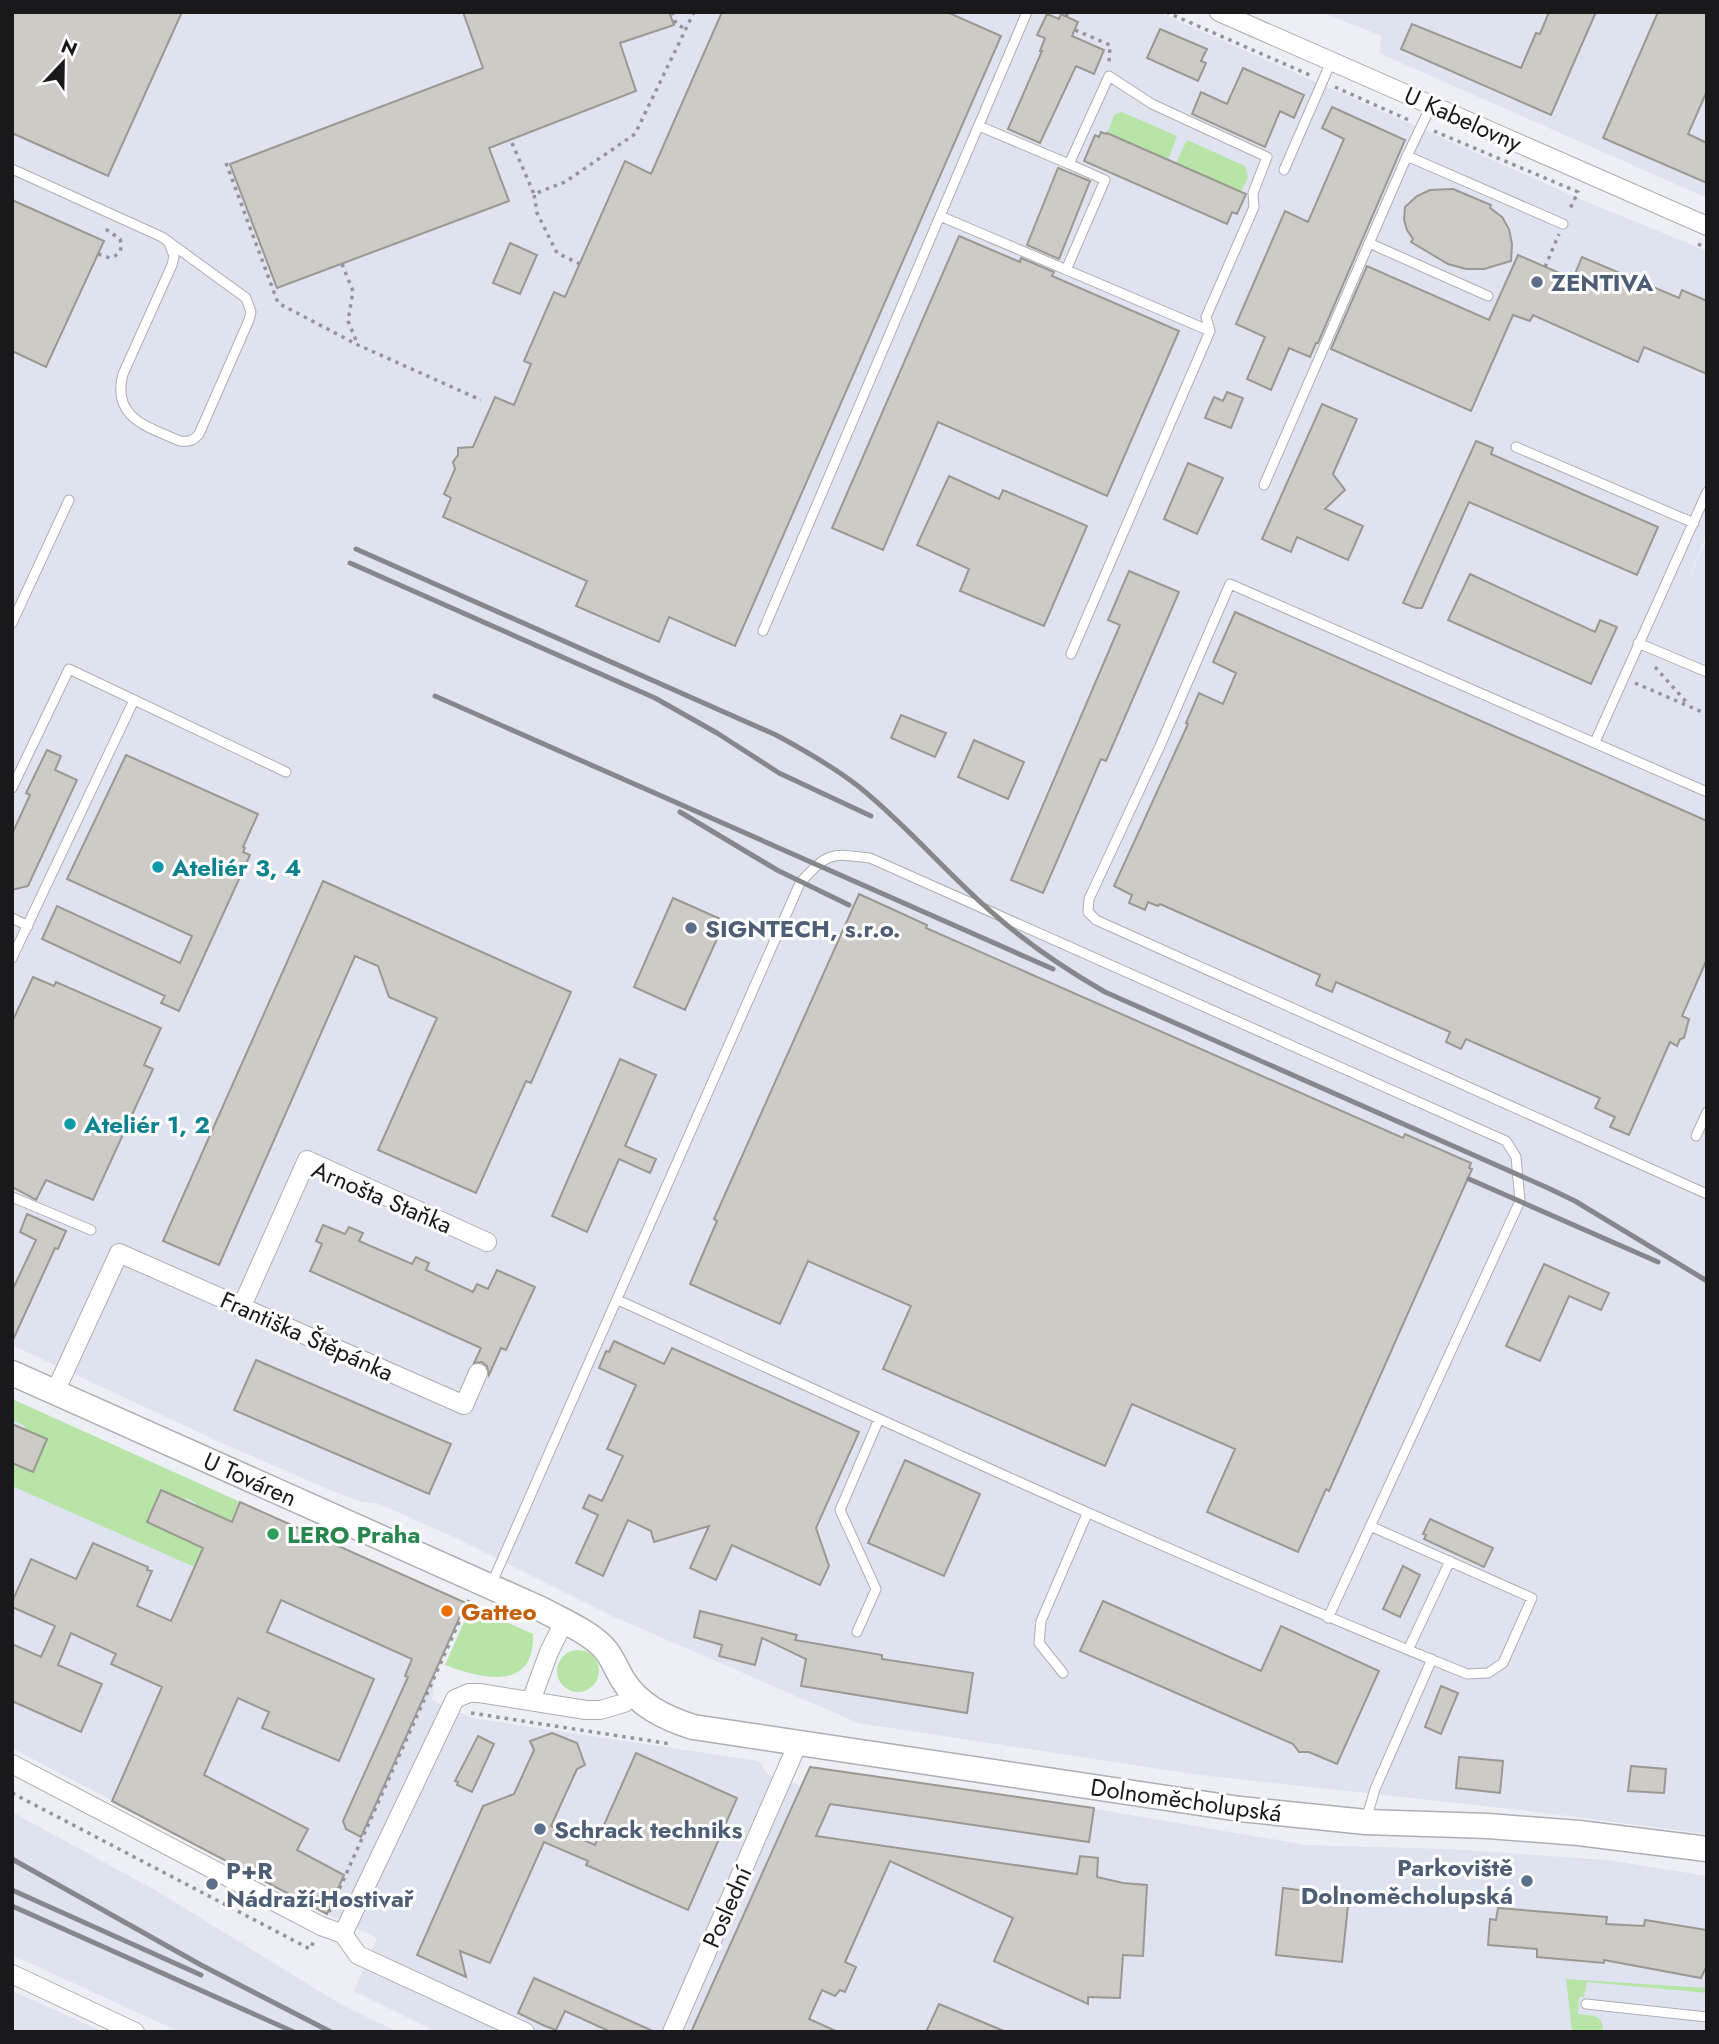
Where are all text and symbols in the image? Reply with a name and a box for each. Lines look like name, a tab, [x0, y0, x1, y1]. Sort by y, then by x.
north arrow	[28, 28, 98, 98]
text: N	[57, 32, 81, 63]
street label: U Kabelovny	[1399, 78, 1528, 161]
place label: ZENTIVA	[1551, 265, 1654, 300]
marker: ZENTIVA	[1529, 274, 1545, 290]
place label: Ateliér 3, 4	[171, 850, 301, 885]
marker: Ateliér 3, 4	[150, 859, 166, 875]
place label: SIGNTECH, s.r.o.	[705, 911, 900, 946]
marker: SIGNTECH, s.r.o.	[683, 920, 699, 936]
place label: Ateliér 1, 2	[83, 1107, 210, 1142]
marker: Ateliér 1, 2	[62, 1116, 78, 1132]
street label: Arnošta Staňka	[307, 1152, 457, 1242]
street label: Františka Štěpánka	[215, 1282, 399, 1390]
street label: U Továren	[198, 1443, 302, 1515]
place label: LERO Praha	[287, 1517, 420, 1552]
marker: LERO Praha	[265, 1526, 281, 1542]
place label: Gatteo	[461, 1594, 537, 1629]
marker: Gatteo	[439, 1603, 455, 1619]
street label: Dolnoměcholupská	[1088, 1769, 1284, 1831]
place label: Schrack techniks	[554, 1812, 742, 1847]
marker: Schrack techniks	[532, 1821, 548, 1837]
place label: Parkoviště Dolnoměcholupská	[1301, 1850, 1513, 1913]
place label: P+R Nádraží-Hostivař	[226, 1853, 415, 1916]
street label: Poslední	[694, 1860, 761, 1953]
marker: Parkoviště Dolnoměcholupská	[1519, 1873, 1535, 1889]
marker: P+R Nádraží-Hostivař	[204, 1876, 220, 1892]

